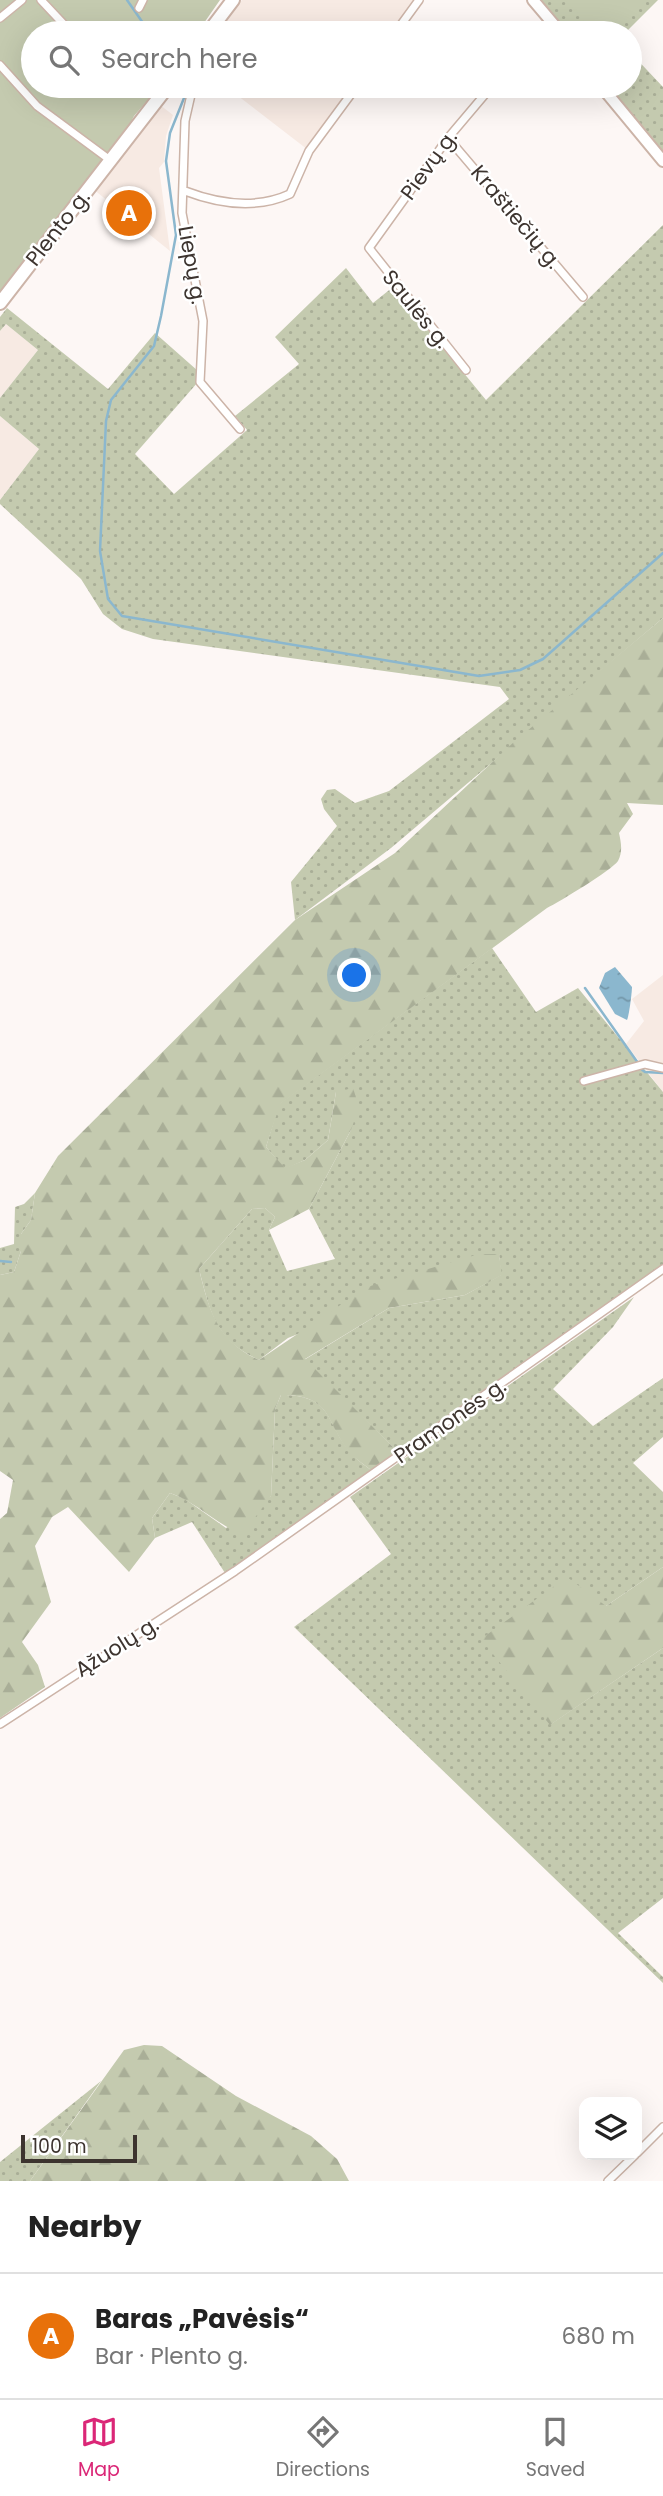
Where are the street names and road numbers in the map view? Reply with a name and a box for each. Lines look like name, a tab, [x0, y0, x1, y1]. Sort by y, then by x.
street label: Pievų g.	[393, 124, 464, 206]
street label: Kraštiečių g.	[464, 159, 568, 275]
street label: Plento g.	[19, 184, 96, 272]
street label: Liepų g.	[171, 223, 214, 306]
street label: Saulės g.	[376, 263, 457, 354]
street label: Pramonės g.	[388, 1371, 512, 1470]
street label: Ąžuolų g.	[69, 1610, 164, 1684]

